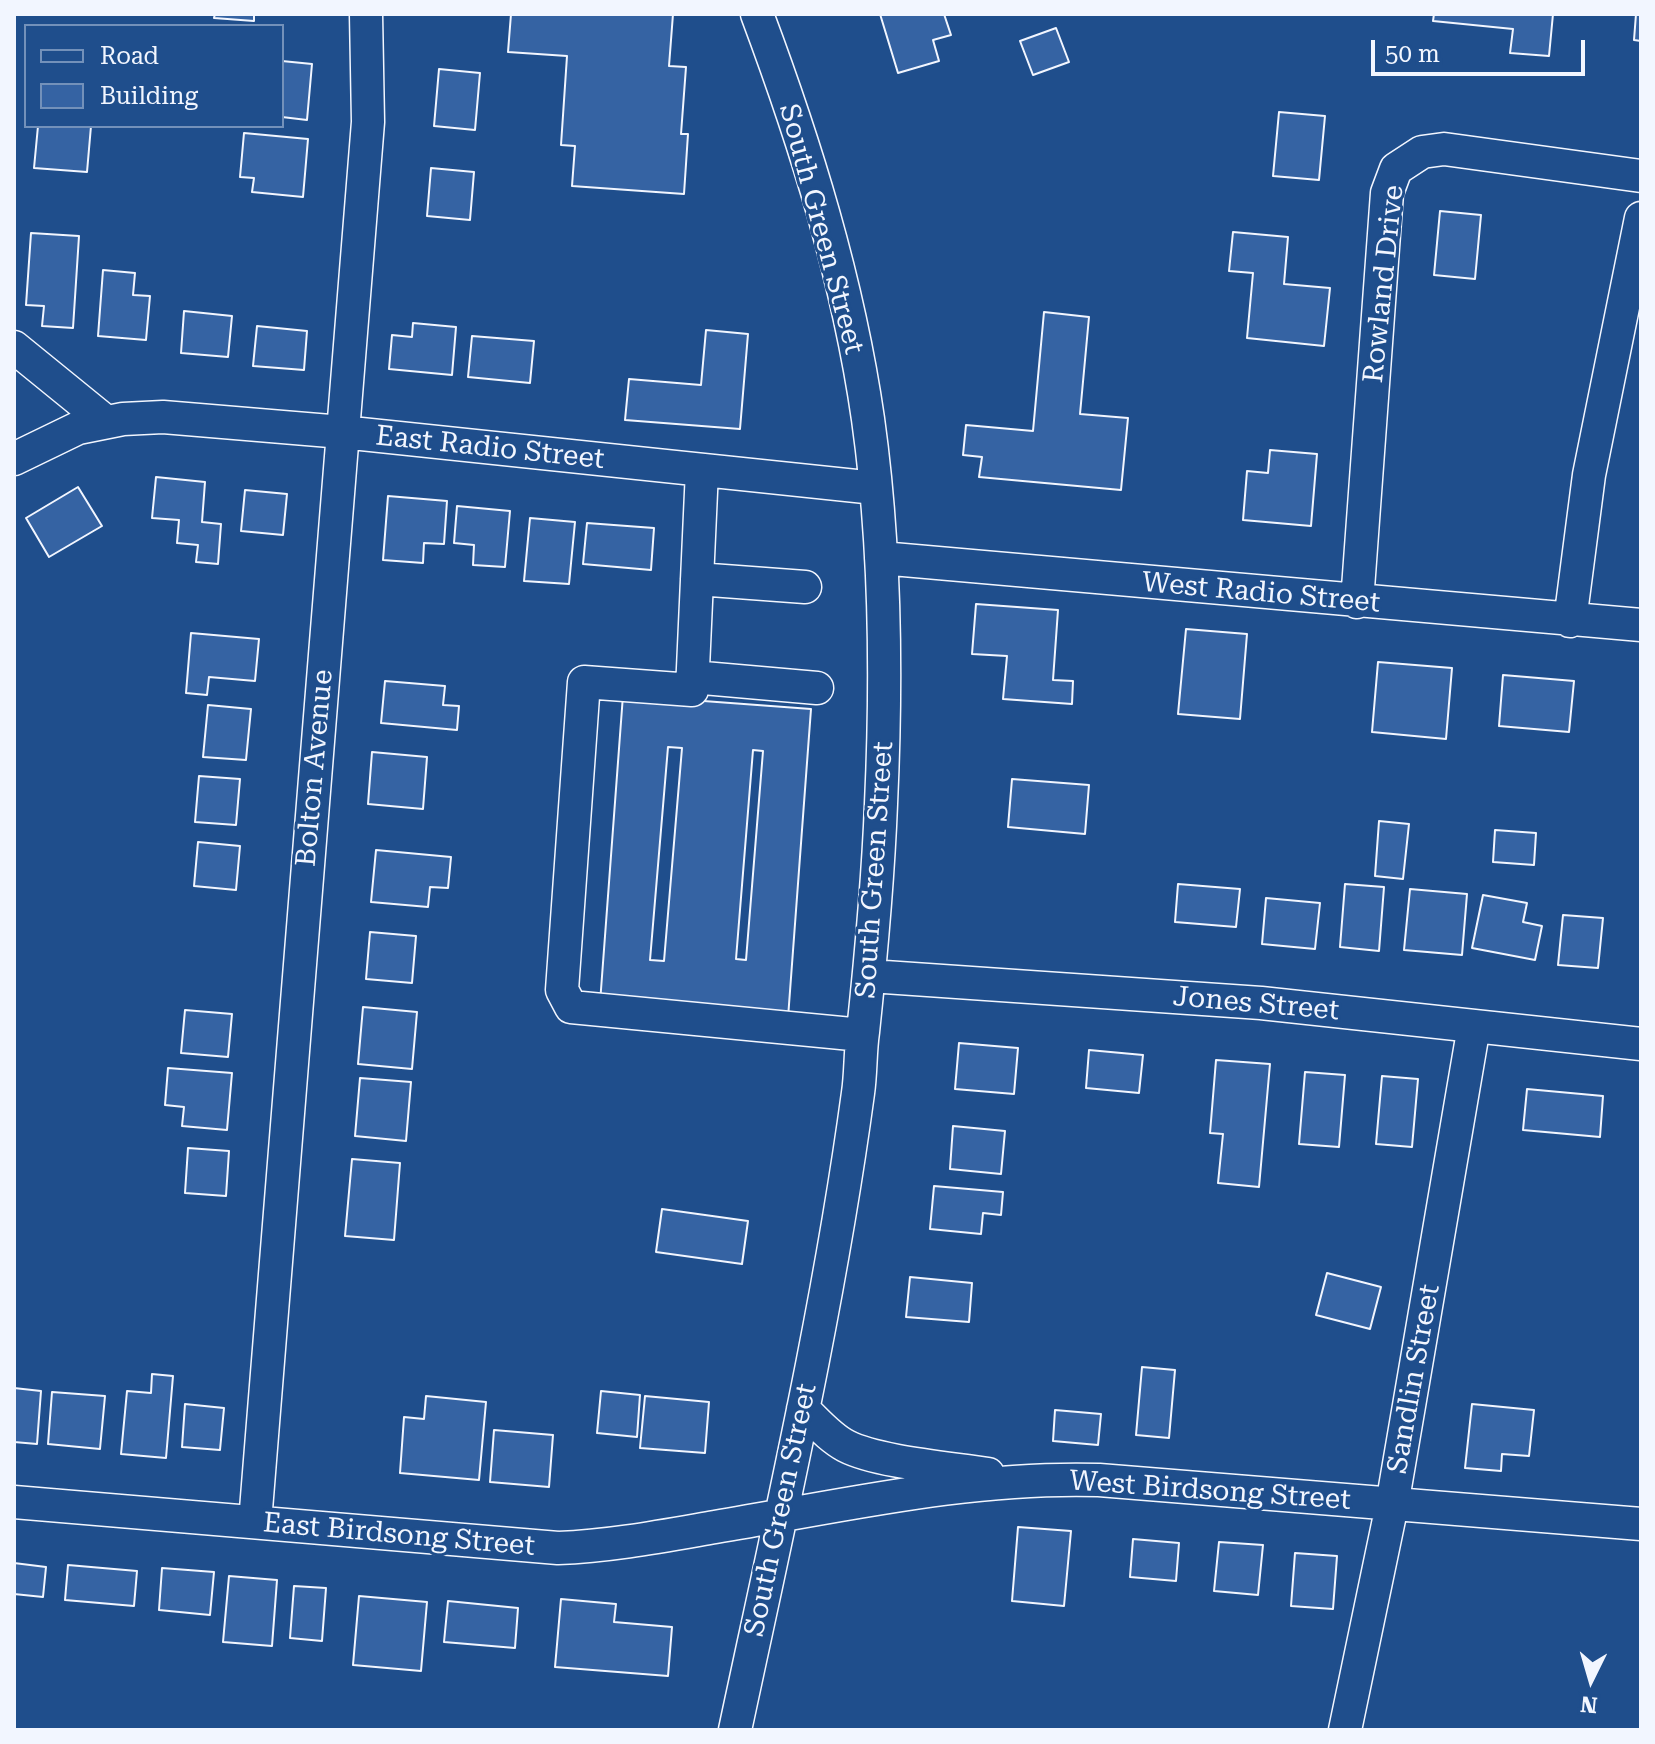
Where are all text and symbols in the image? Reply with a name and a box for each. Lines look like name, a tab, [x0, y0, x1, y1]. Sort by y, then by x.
legend	[24, 24, 284, 128]
scale bar	[1375, 24, 1589, 74]
text: 50 m	[1385, 40, 1440, 68]
text: Road	[100, 42, 159, 70]
text: Building	[100, 82, 198, 110]
street label: South Green Street	[771, 100, 871, 358]
street label: Rowland Drive	[1357, 183, 1411, 385]
street label: East Radio Street	[374, 419, 606, 477]
street label: West Radio Street	[1141, 566, 1381, 620]
street label: Bolton Avenue	[290, 668, 340, 868]
street label: South Green Street	[849, 740, 901, 1000]
street label: Jones Street	[1171, 980, 1341, 1028]
street label: Sandlin Street	[1381, 1282, 1447, 1476]
street label: South Green Street	[738, 1381, 824, 1639]
street label: West Birdsong Street	[1068, 1464, 1352, 1518]
street label: East Birdsong Street	[262, 1506, 536, 1564]
north arrow	[1551, 1640, 1631, 1720]
text: N	[1579, 1691, 1598, 1718]

